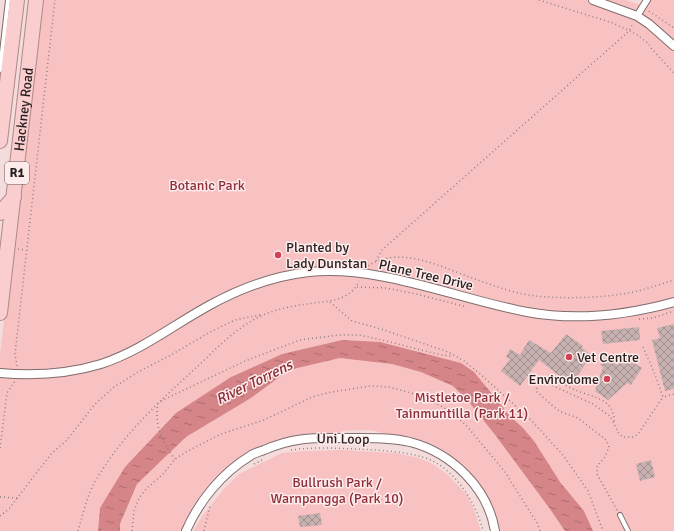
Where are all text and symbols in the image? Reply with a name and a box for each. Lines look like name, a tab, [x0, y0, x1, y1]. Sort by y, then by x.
street label: Hackney Road	[10, 67, 37, 152]
road number: R1	[5, 162, 29, 184]
park label: Botanic Park	[169, 177, 245, 194]
place label: Planted by Lady Dunstan	[286, 239, 367, 272]
marker: Planted by Lady Dunstan	[273, 250, 283, 260]
street label: Plane Tree Drive	[377, 256, 475, 294]
place label: Vet Centre	[577, 349, 639, 366]
marker: Vet Centre	[564, 352, 574, 362]
water label: River Torrens	[213, 355, 296, 408]
place label: Envirodome	[529, 371, 599, 388]
marker: Envirodome	[602, 374, 612, 384]
park label: Mistletoe Park / Tainmuntilla (Park 11)	[396, 389, 528, 422]
street label: Uni Loop	[316, 430, 370, 448]
park label: Bullrush Park / Warnpangga (Park 10)	[271, 474, 403, 507]

